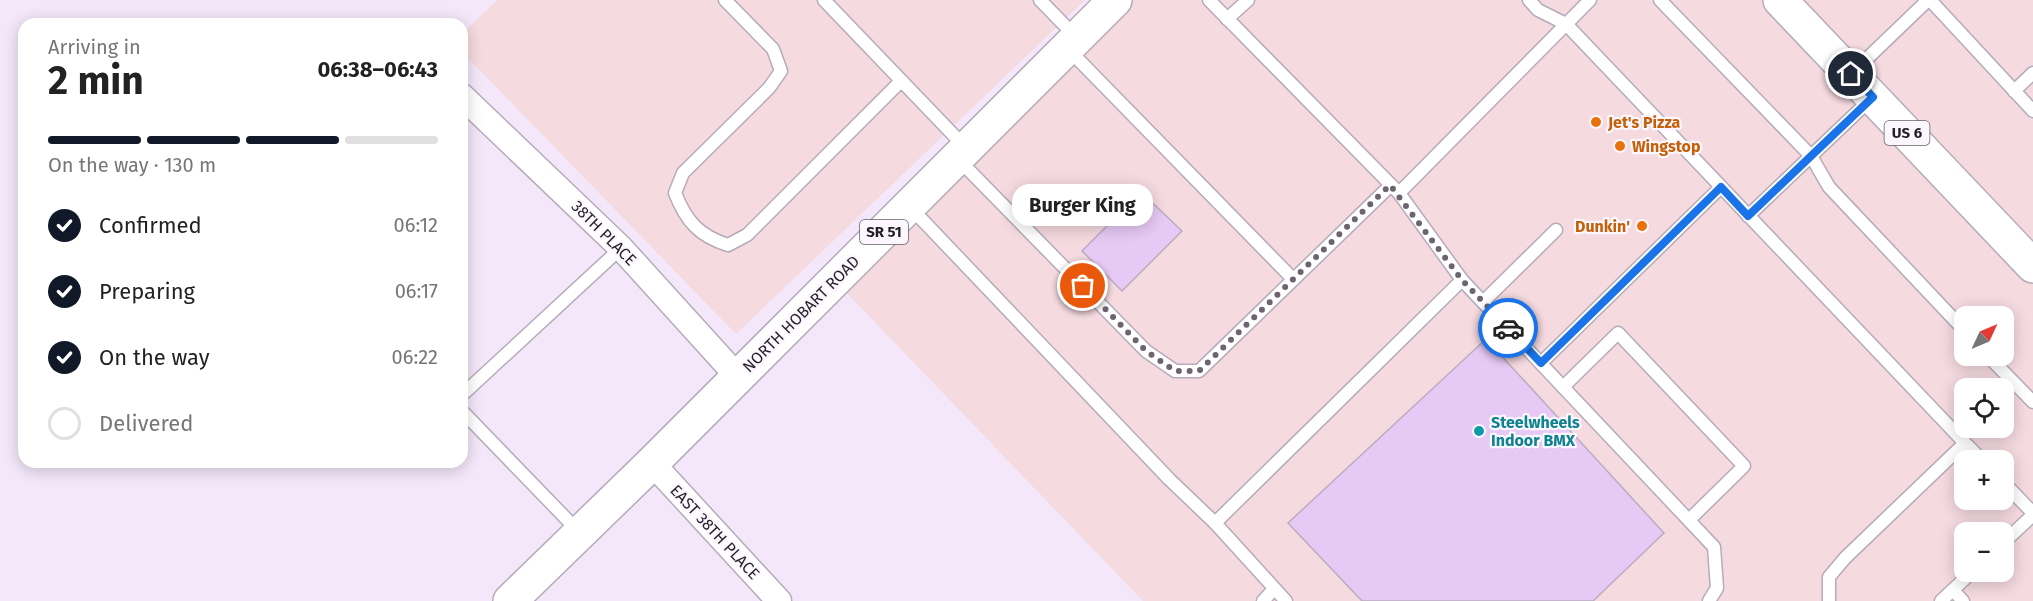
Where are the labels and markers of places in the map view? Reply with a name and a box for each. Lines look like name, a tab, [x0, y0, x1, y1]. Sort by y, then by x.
pin	[1825, 48, 1876, 99]
place label: Jet's Pizza	[1607, 113, 1681, 132]
marker: Jet's Pizza	[1589, 115, 1603, 129]
place label: Wingstop	[1632, 137, 1700, 156]
marker: Wingstop	[1613, 139, 1627, 153]
callout: Burger King	[1012, 184, 1154, 226]
place label: Dunkin'	[1575, 217, 1630, 236]
marker: Dunkin'	[1635, 219, 1649, 233]
pin	[1057, 260, 1108, 311]
place label: Steelwheels Indoor BMX	[1491, 413, 1580, 450]
marker: Steelwheels Indoor BMX	[1472, 424, 1486, 438]

